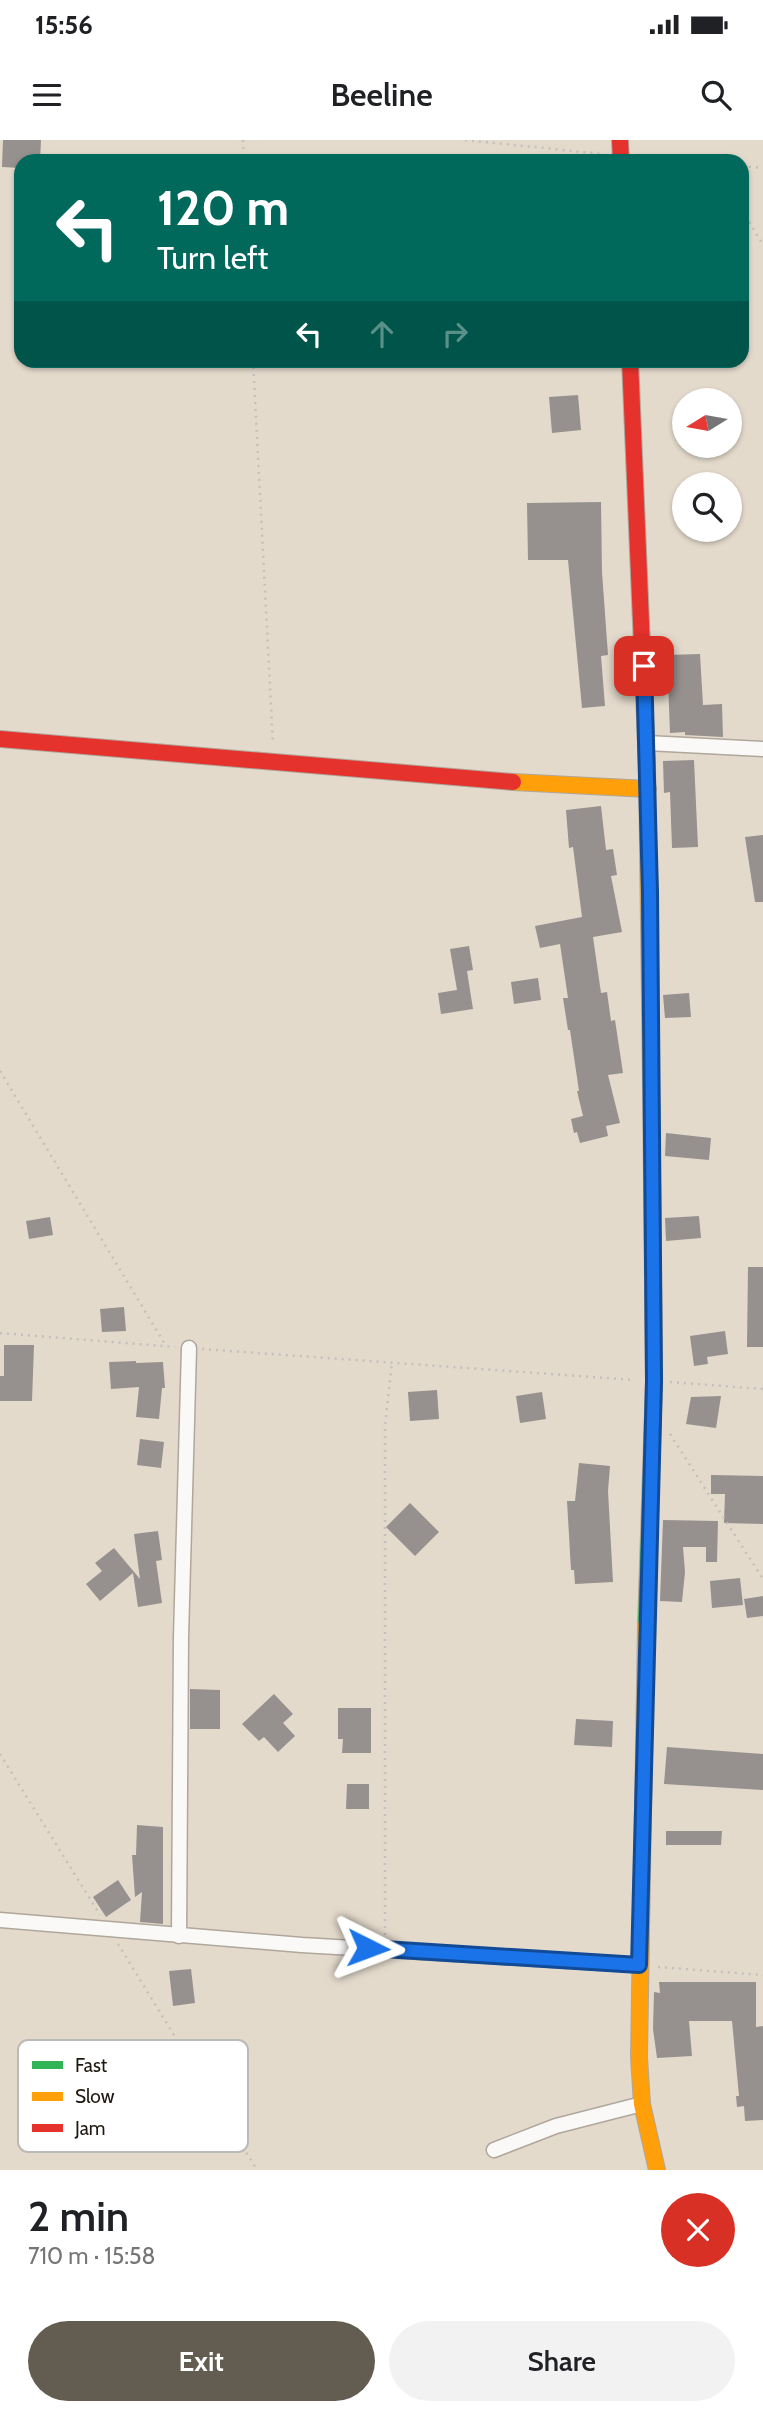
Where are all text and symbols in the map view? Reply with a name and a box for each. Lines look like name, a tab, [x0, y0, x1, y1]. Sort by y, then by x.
text: 15:56	[35, 9, 93, 41]
text: Beeline	[330, 75, 433, 114]
icon: menu	[28, 76, 66, 114]
icon: search	[697, 76, 735, 114]
text: 120 m	[157, 178, 289, 237]
icon: left	[42, 182, 133, 273]
text: Turn left	[157, 238, 268, 277]
icon: left	[290, 315, 328, 353]
icon: ahead	[363, 315, 401, 353]
icon: right	[436, 315, 474, 353]
north arrow	[672, 388, 742, 458]
map controls	[672, 388, 742, 542]
button: search	[672, 472, 742, 542]
pin	[614, 636, 674, 696]
icon: arrive	[625, 647, 663, 685]
position arrow	[331, 1911, 405, 1985]
legend	[18, 2040, 248, 2152]
text: Fast	[75, 2054, 108, 2077]
text: Slow	[75, 2085, 115, 2108]
text: Jam	[74, 2117, 105, 2140]
text: 2 min	[28, 2190, 129, 2242]
button: close	[661, 2193, 735, 2267]
text: 710 m · 15:58	[28, 2242, 155, 2270]
button: Exit	[28, 2321, 375, 2401]
button: Share	[389, 2321, 735, 2401]

